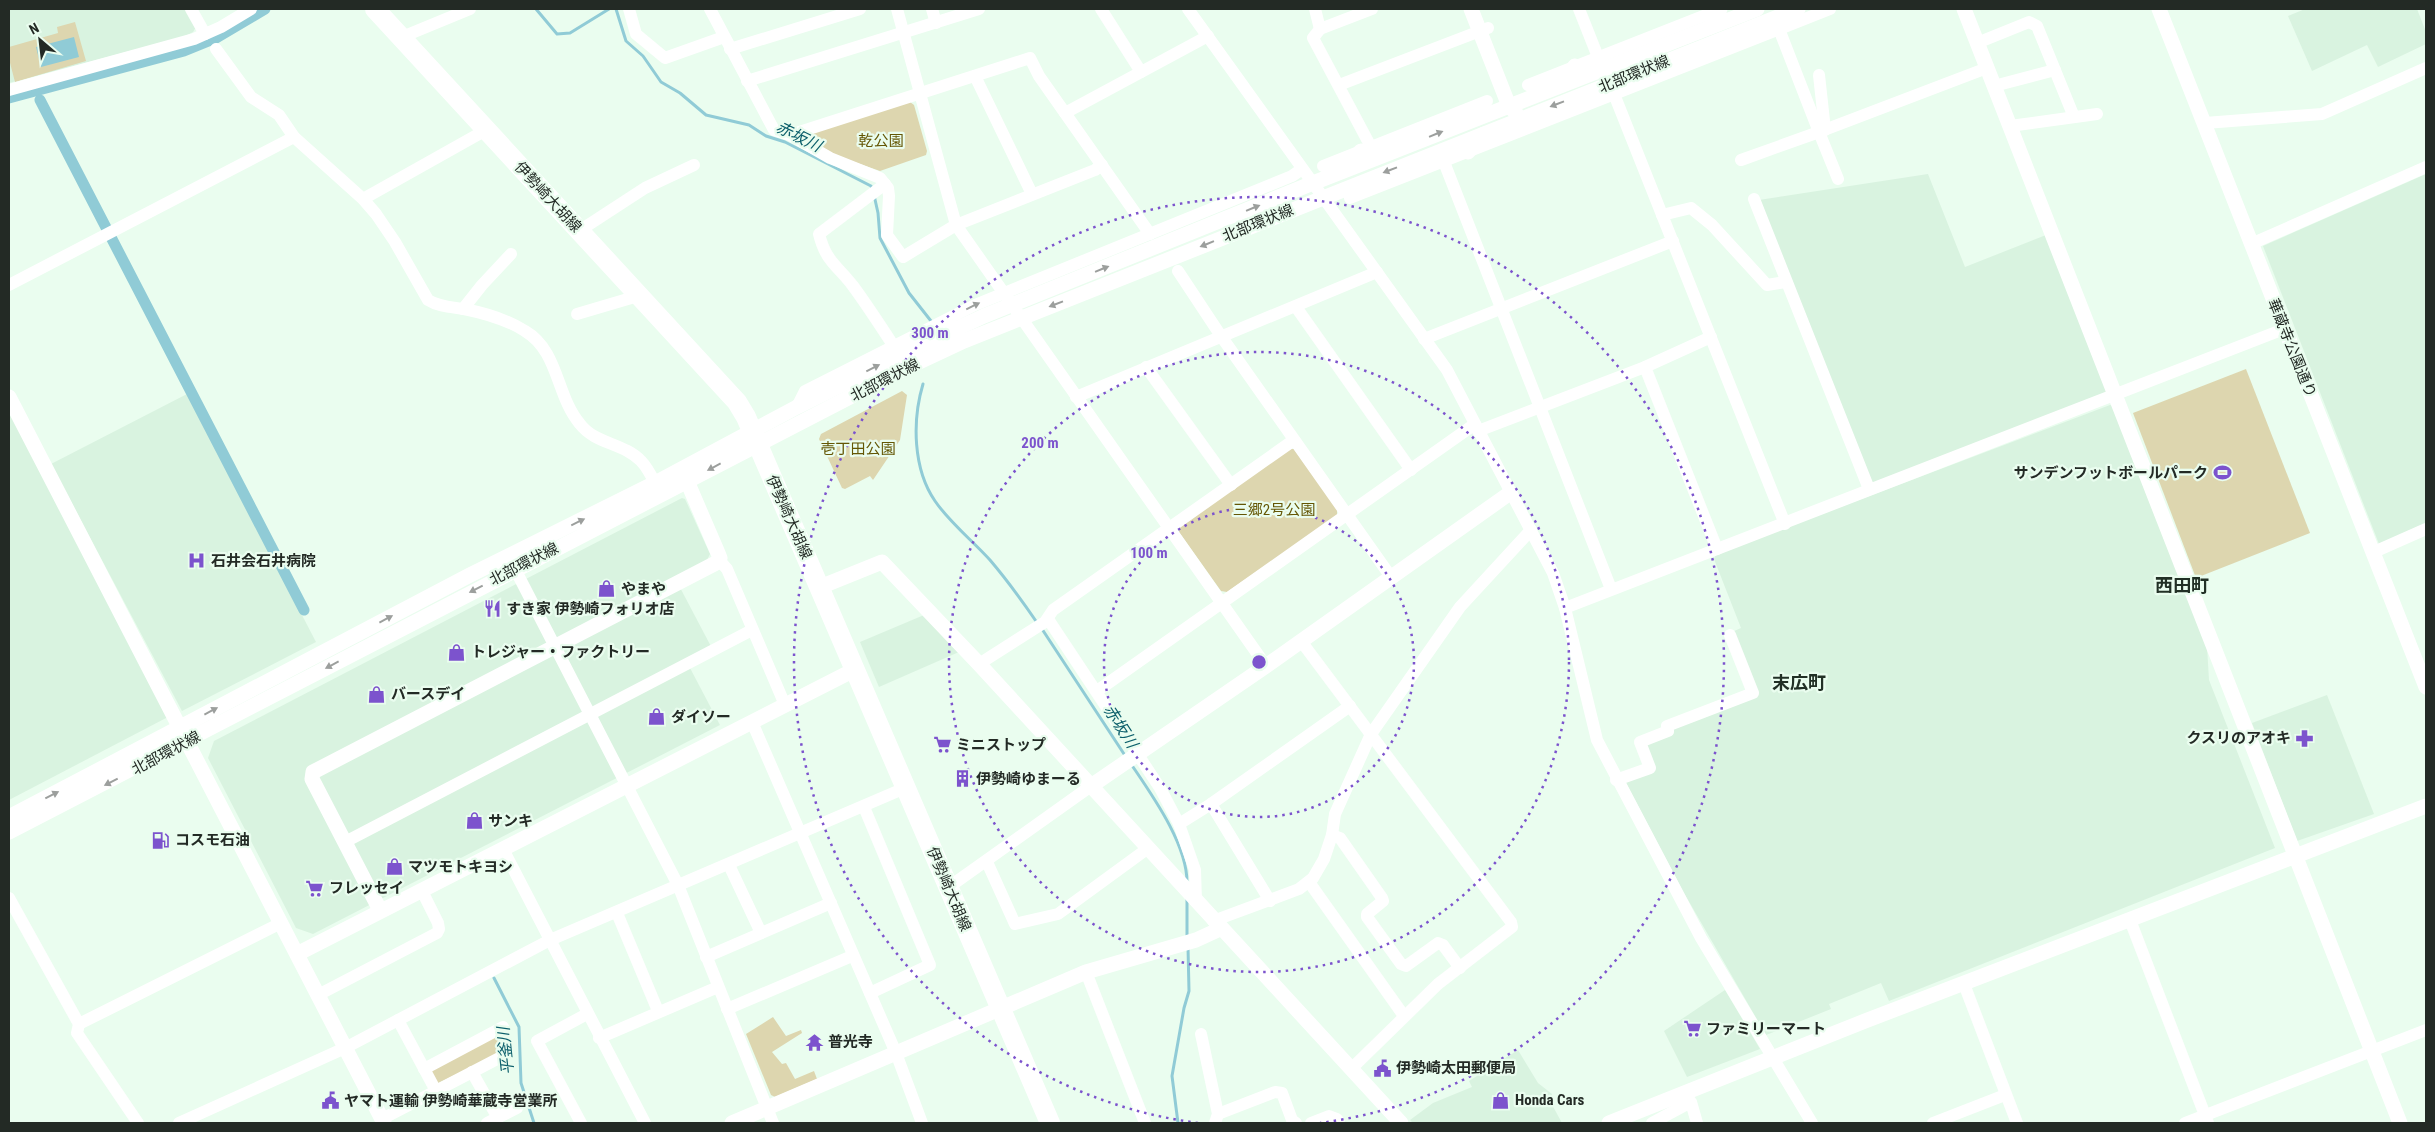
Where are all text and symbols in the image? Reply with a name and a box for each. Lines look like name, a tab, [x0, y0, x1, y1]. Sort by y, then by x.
north arrow	[15, 15, 65, 65]
text: N	[26, 19, 41, 38]
street label: 北部環状線	[1596, 52, 1672, 96]
one-way arrow	[1549, 100, 1564, 108]
water label: 赤坂川	[773, 117, 826, 156]
one-way arrow	[1429, 130, 1443, 138]
park label: 乾公園	[858, 132, 904, 150]
street label: 伊勢崎大胡線	[511, 158, 585, 236]
one-way arrow	[1382, 166, 1397, 174]
street label: 北部環状線	[1220, 201, 1296, 245]
one-way arrow	[1246, 204, 1261, 212]
one-way arrow	[1200, 241, 1214, 249]
one-way arrow	[1095, 265, 1110, 272]
street label: 華蔵寺公園通り	[2264, 296, 2320, 400]
one-way arrow	[1048, 301, 1063, 308]
one-way arrow	[966, 302, 980, 310]
text: 300 m	[911, 324, 949, 342]
street label: 北部環状線	[847, 355, 923, 405]
one-way arrow	[866, 364, 880, 372]
text: 200 m	[1021, 434, 1059, 452]
park label: 壱丁田公園	[820, 440, 896, 458]
one-way arrow	[707, 463, 721, 471]
sports icon: サンデンフットボールパーク	[2212, 463, 2232, 483]
place label: サンデンフットボールパーク	[2013, 464, 2208, 482]
street label: 伊勢崎大胡線	[762, 472, 816, 562]
park label: 三郷2号公園	[1233, 501, 1315, 519]
one-way arrow	[570, 517, 585, 526]
street label: 北部環状線	[486, 539, 562, 589]
text: 100 m	[1130, 544, 1168, 562]
hospital icon: 石井会石井病院	[187, 551, 207, 571]
place label: 石井会石井病院	[211, 552, 316, 570]
district label: 西田町	[2155, 575, 2209, 596]
shop icon: やまや	[597, 579, 617, 599]
place label: やまや	[621, 580, 666, 598]
one-way arrow	[469, 585, 483, 593]
restaurant icon: すき家 伊勢崎フォリオ店	[482, 599, 502, 619]
place label: すき家 伊勢崎フォリオ店	[506, 600, 674, 618]
one-way arrow	[379, 615, 393, 623]
shop icon: トレジャー・ファクトリー	[447, 642, 467, 662]
place label: トレジャー・ファクトリー	[471, 643, 650, 661]
centre of rings	[1250, 653, 1268, 671]
one-way arrow	[325, 661, 339, 669]
district label: 末広町	[1772, 672, 1826, 693]
shop icon: バースデイ	[367, 684, 387, 704]
place label: バースデイ	[391, 685, 465, 703]
water label: 赤坂川	[1100, 701, 1143, 753]
one-way arrow	[205, 707, 218, 716]
shop icon: ダイソー	[647, 707, 667, 727]
place label: ダイソー	[671, 708, 731, 726]
street label: 北部環状線	[129, 727, 203, 779]
pharmacy icon: クスリのアオキ	[2295, 728, 2315, 748]
place label: クスリのアオキ	[2186, 729, 2291, 747]
supermarket icon: ミニストップ	[932, 735, 952, 755]
place label: ミニストップ	[956, 736, 1046, 754]
building icon: 伊勢崎ゆまーる	[952, 769, 972, 789]
place label: 伊勢崎ゆまーる	[976, 770, 1081, 788]
one-way arrow	[104, 778, 118, 786]
one-way arrow	[45, 791, 59, 799]
shop icon: サンキ	[464, 811, 484, 831]
place label: サンキ	[488, 812, 533, 830]
fuel station icon: コスモ石油	[151, 830, 171, 850]
place label: コスモ石油	[175, 831, 250, 849]
street label: 伊勢崎大胡線	[923, 844, 975, 934]
shop icon: マツモトキヨシ	[384, 857, 404, 877]
place label: マツモトキヨシ	[408, 858, 513, 876]
supermarket icon: フレッセイ	[305, 878, 325, 898]
place label: フレッセイ	[329, 879, 404, 897]
supermarket icon: ファミリーマート	[1682, 1019, 1702, 1039]
place label: ファミリーマート	[1706, 1020, 1826, 1038]
water label: 平釜川	[493, 1024, 517, 1076]
temple icon: 普光寺	[804, 1032, 824, 1052]
place label: 普光寺	[828, 1033, 873, 1051]
public building icon: 伊勢崎太田郵便局	[1372, 1058, 1392, 1078]
place label: 伊勢崎太田郵便局	[1396, 1059, 1516, 1077]
shop icon: Honda Cars	[1491, 1090, 1511, 1110]
public building icon: ヤマト運輸 伊勢崎華蔵寺営業所	[320, 1091, 340, 1111]
place label: Honda Cars	[1515, 1091, 1585, 1109]
place label: ヤマト運輸 伊勢崎華蔵寺営業所	[344, 1092, 557, 1110]

